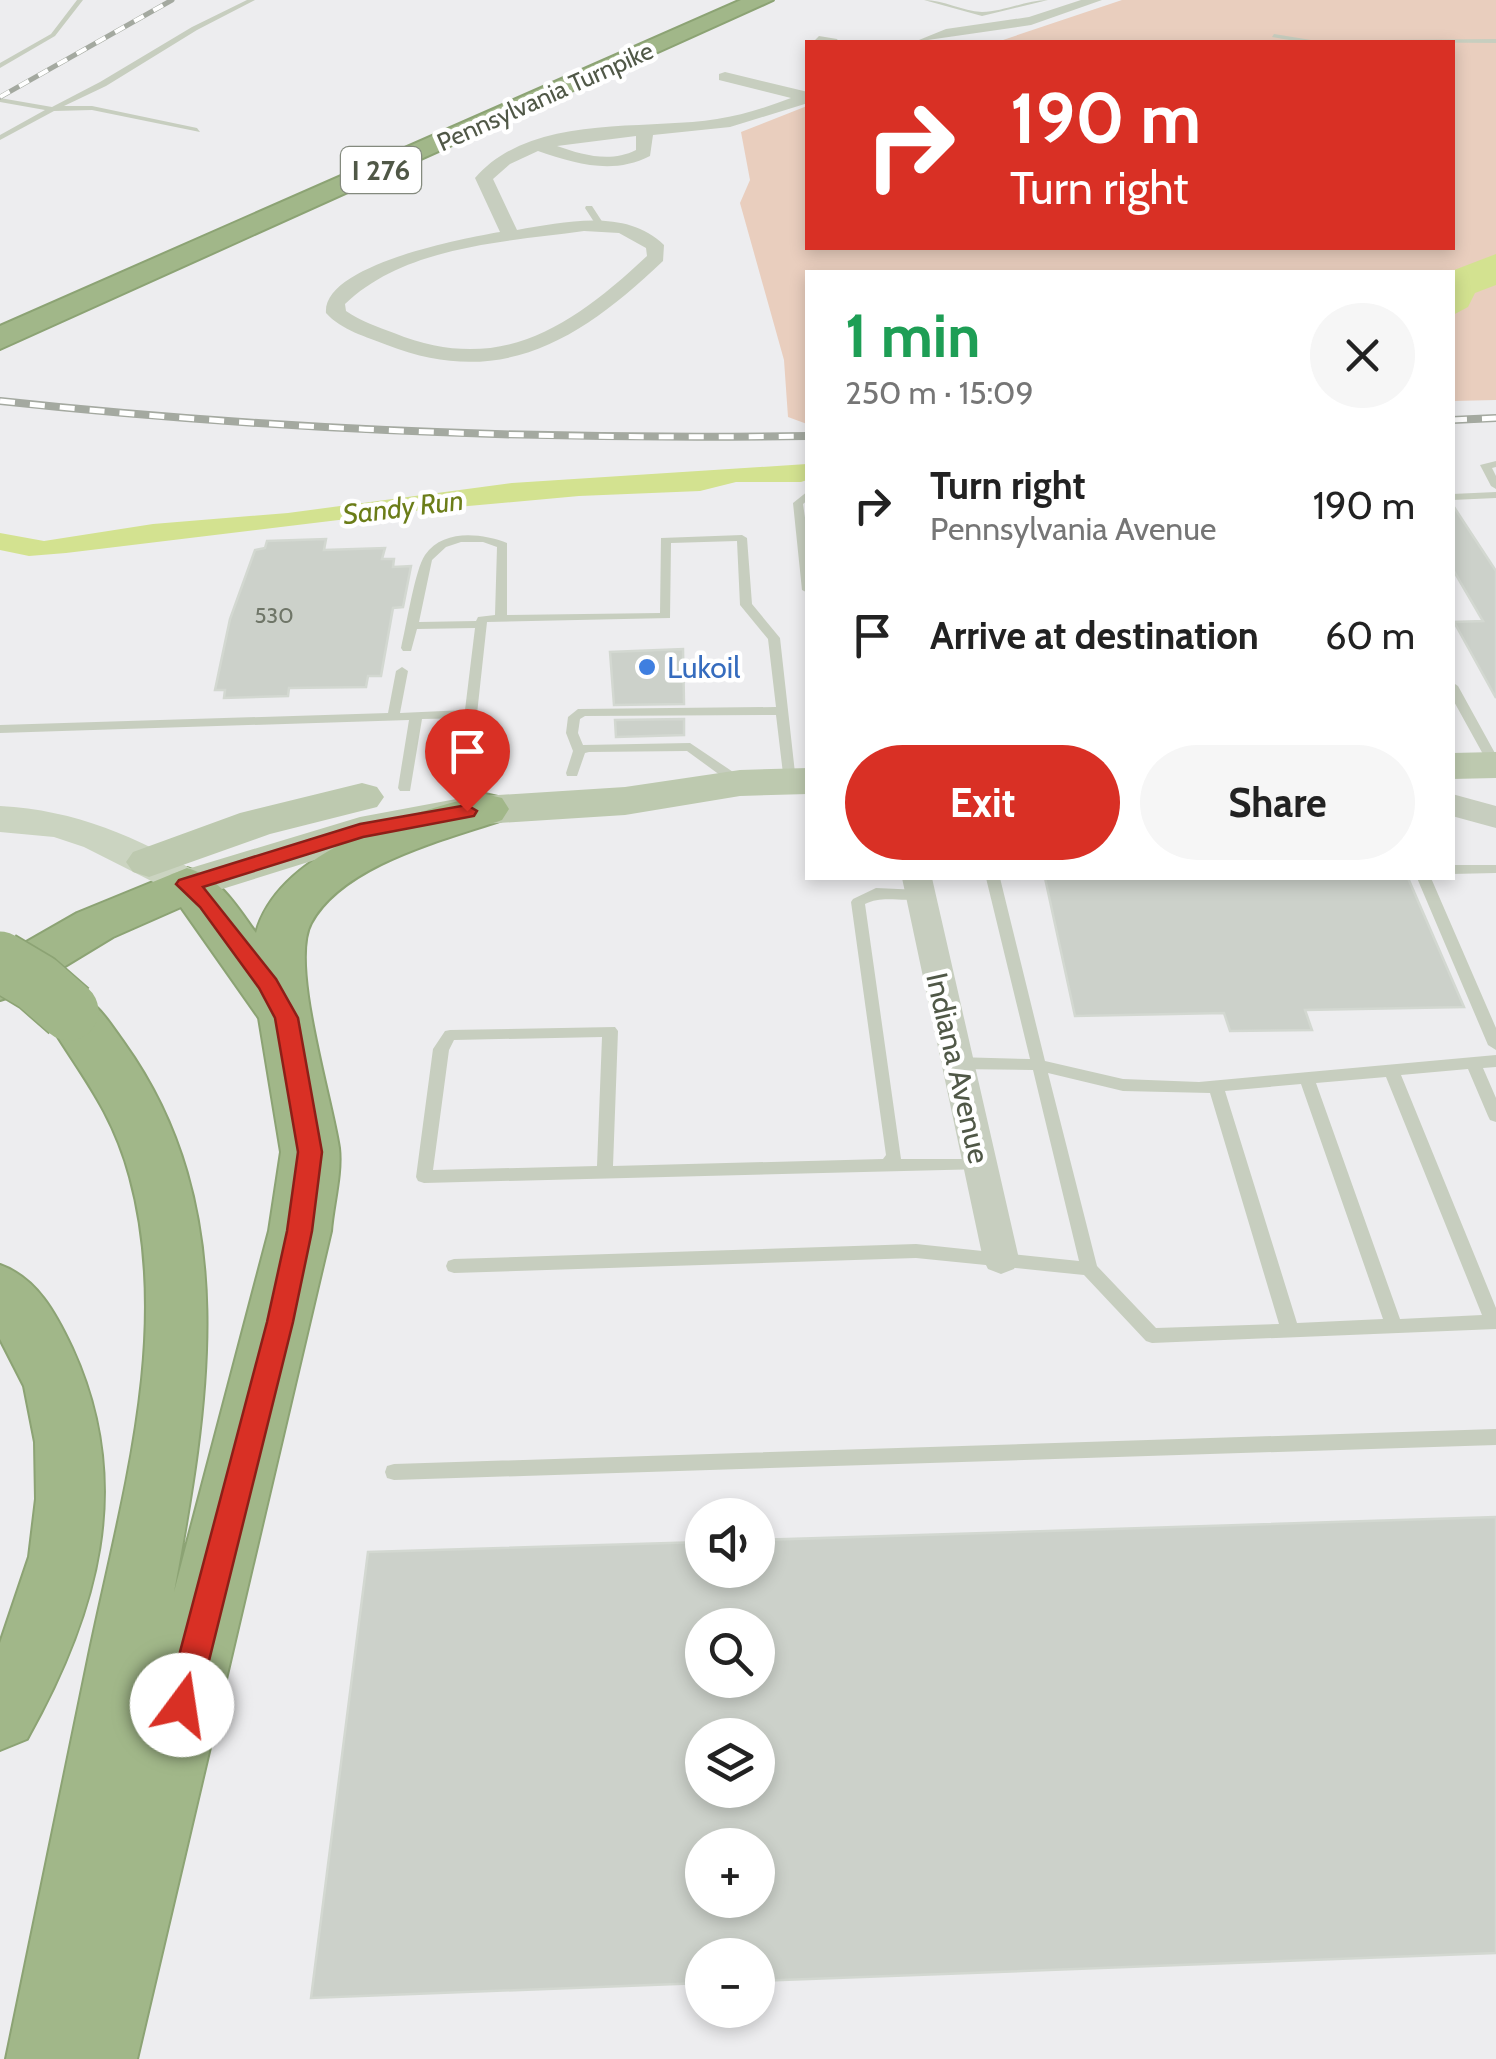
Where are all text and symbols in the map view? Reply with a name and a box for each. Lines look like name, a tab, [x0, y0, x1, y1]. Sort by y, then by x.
street label: Pennsylvania Turnpike	[432, 35, 658, 157]
text: 190 m	[1010, 75, 1201, 161]
icon: right	[845, 80, 975, 210]
road number: I 276	[341, 147, 421, 193]
text: Turn right	[1010, 161, 1189, 215]
text: 1 min	[845, 299, 980, 372]
button: close	[1310, 303, 1415, 408]
text: 250 m · 15:09	[845, 373, 1034, 412]
text: Turn right	[930, 462, 1086, 509]
icon: right	[845, 478, 900, 533]
text: 190 m	[1313, 482, 1415, 529]
water label: Sandy Run	[341, 483, 465, 531]
text: Pennsylvania Avenue	[930, 509, 1216, 548]
house number: 530	[254, 602, 294, 629]
icon: arrive	[845, 608, 900, 663]
text: Arrive at destination	[930, 612, 1259, 659]
text: 60 m	[1325, 612, 1415, 659]
place label: Lukoil	[667, 649, 740, 686]
marker: Lukoil	[636, 656, 658, 678]
pin	[425, 709, 510, 812]
icon: arrive	[440, 724, 495, 779]
button: Exit	[845, 745, 1120, 860]
button: Share	[1140, 745, 1415, 860]
street label: Indiana Avenue	[918, 969, 998, 1167]
map controls	[685, 1498, 775, 2028]
button: sound	[685, 1498, 775, 1588]
button: search	[685, 1608, 775, 1698]
position arrow	[130, 1653, 234, 1757]
button: layers	[685, 1718, 775, 1808]
button: +	[685, 1828, 775, 1918]
button: −	[685, 1938, 775, 2028]

